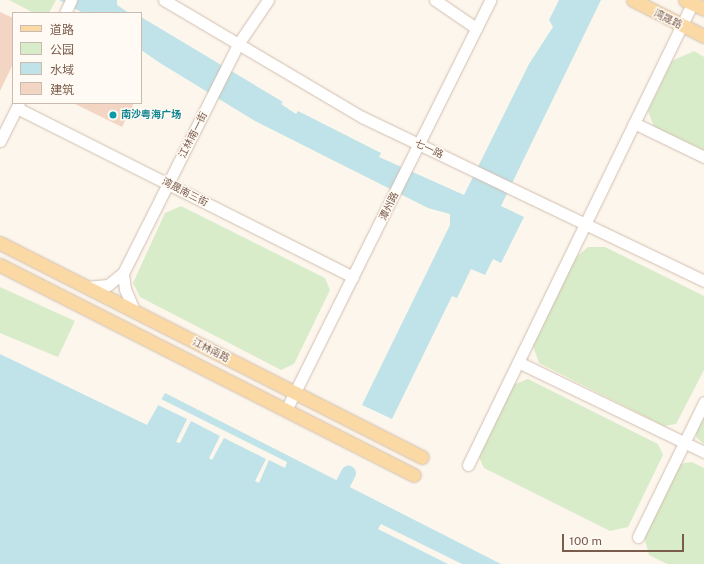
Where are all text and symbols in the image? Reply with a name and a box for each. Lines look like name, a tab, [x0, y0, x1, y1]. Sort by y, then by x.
street label: 湾晟路	[652, 7, 684, 31]
legend	[12, 12, 142, 104]
text: 道路	[50, 23, 74, 37]
text: 公园	[50, 43, 74, 57]
text: 水域	[50, 63, 74, 77]
text: 建筑	[50, 83, 74, 97]
place label: 南沙粤海广场	[121, 109, 181, 121]
marker: 南沙粤海广场	[108, 110, 118, 120]
street label: 江林南一街	[176, 110, 210, 160]
street label: 七一路	[413, 137, 445, 161]
street label: 湾晟南三街	[160, 175, 210, 209]
street label: 潭州路	[377, 190, 401, 222]
street label: 江林南路	[190, 336, 232, 364]
scale bar	[564, 526, 686, 552]
text: 100 m	[569, 534, 602, 548]

